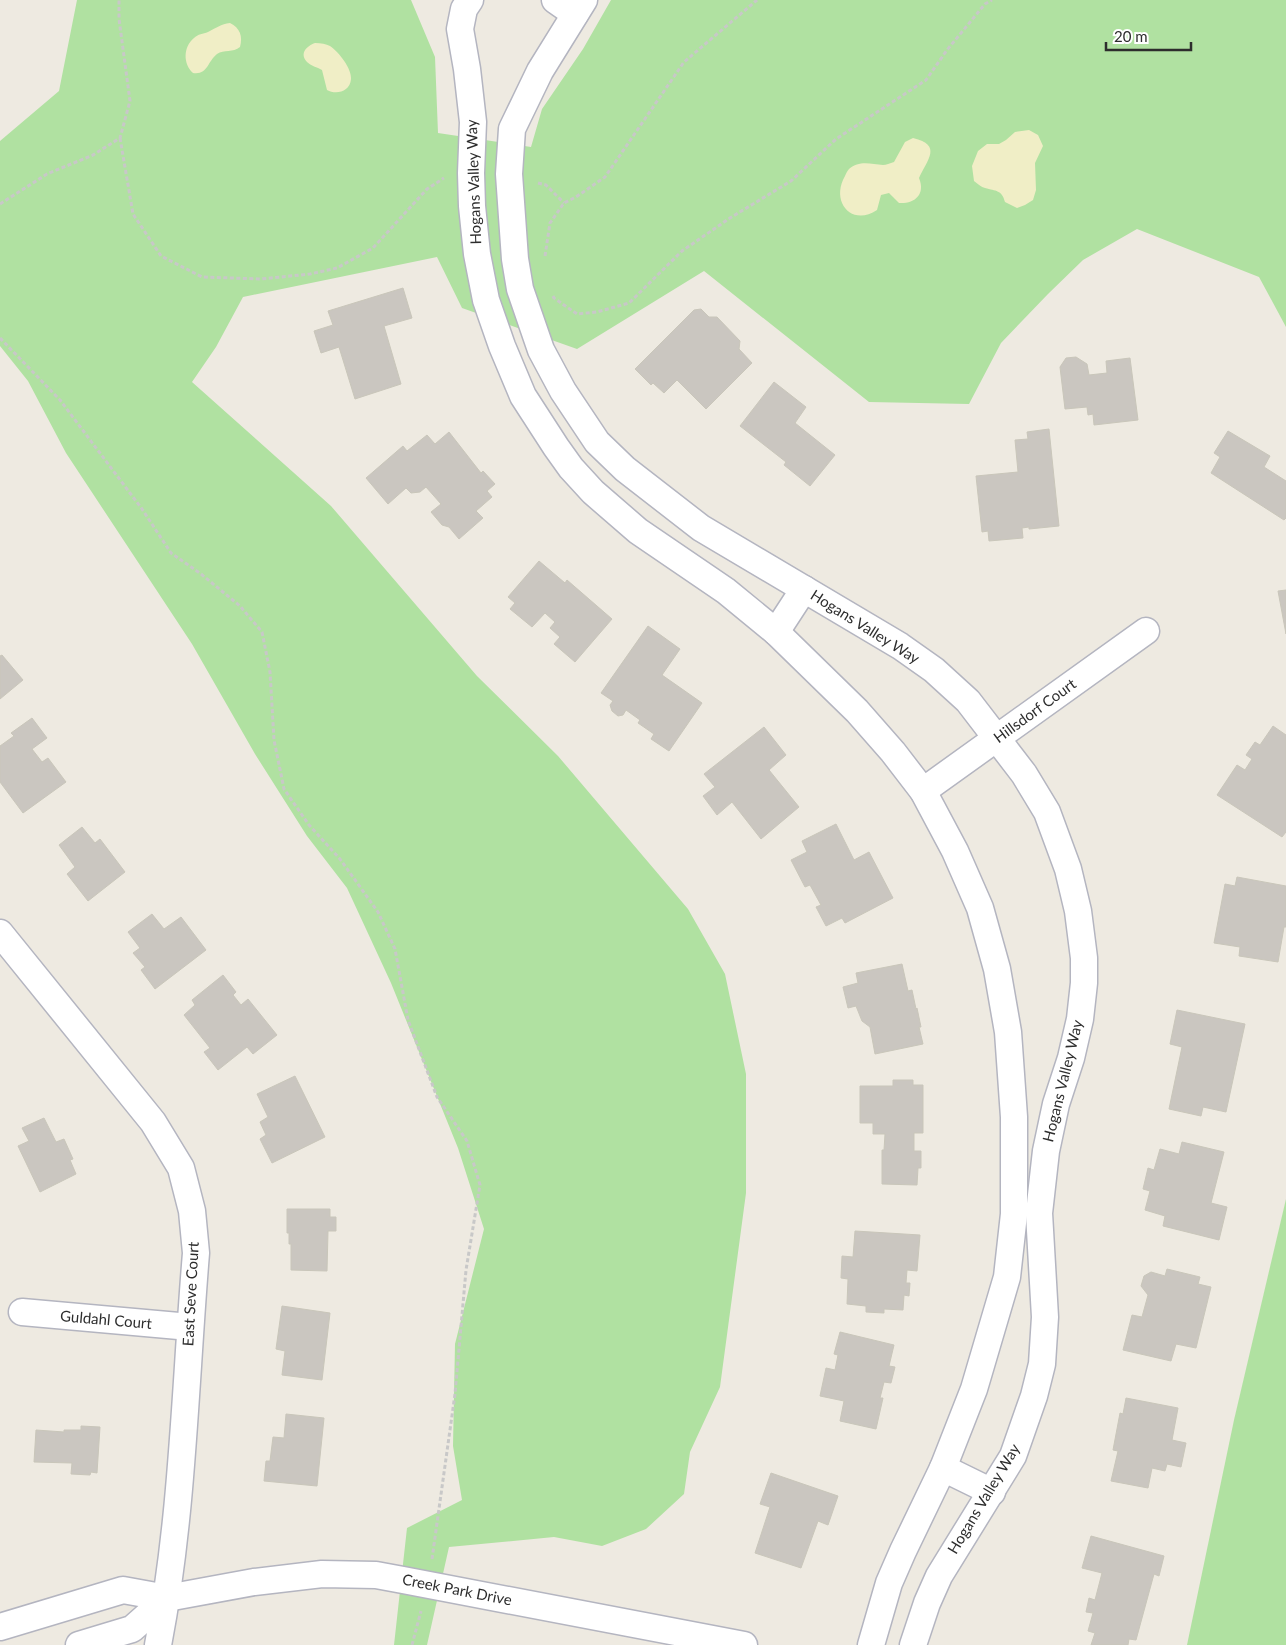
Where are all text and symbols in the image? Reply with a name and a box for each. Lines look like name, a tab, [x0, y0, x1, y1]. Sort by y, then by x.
scale bar	[1106, 20, 1191, 52]
text: 20 m	[1114, 27, 1148, 45]
street label: Hogans Valley Way	[462, 119, 484, 245]
street label: Hogans Valley Way	[808, 585, 924, 667]
street label: Hillsdorf Court	[990, 674, 1080, 746]
street label: Hogans Valley Way	[1038, 1018, 1086, 1144]
street label: East Seve Court	[178, 1241, 202, 1347]
street label: Guldahl Court	[60, 1306, 153, 1332]
street label: Hogans Valley Way	[943, 1440, 1023, 1557]
street label: Creek Park Drive	[401, 1570, 514, 1608]

